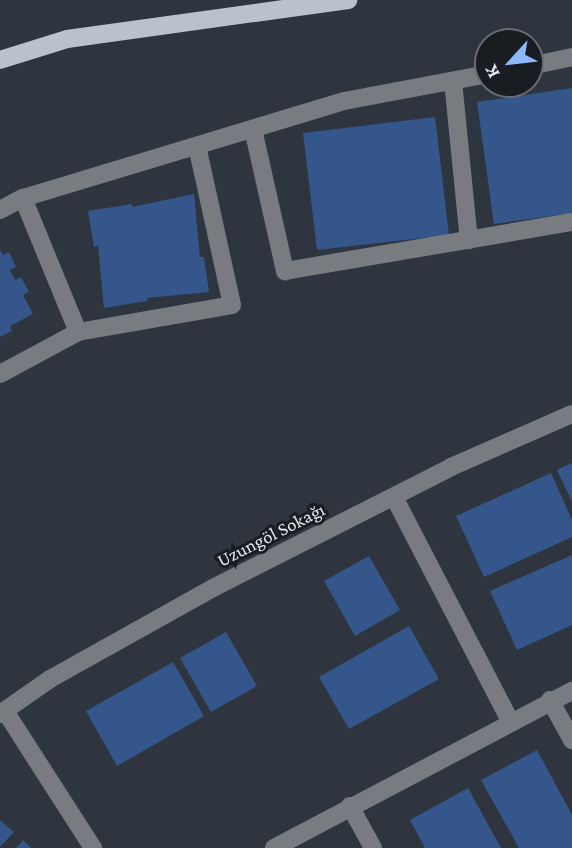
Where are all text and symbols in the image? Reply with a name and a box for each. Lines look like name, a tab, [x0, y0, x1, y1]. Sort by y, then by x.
north arrow	[474, 28, 544, 98]
text: K	[480, 62, 504, 82]
street label: Uzungöl Sokağı	[213, 498, 329, 572]

